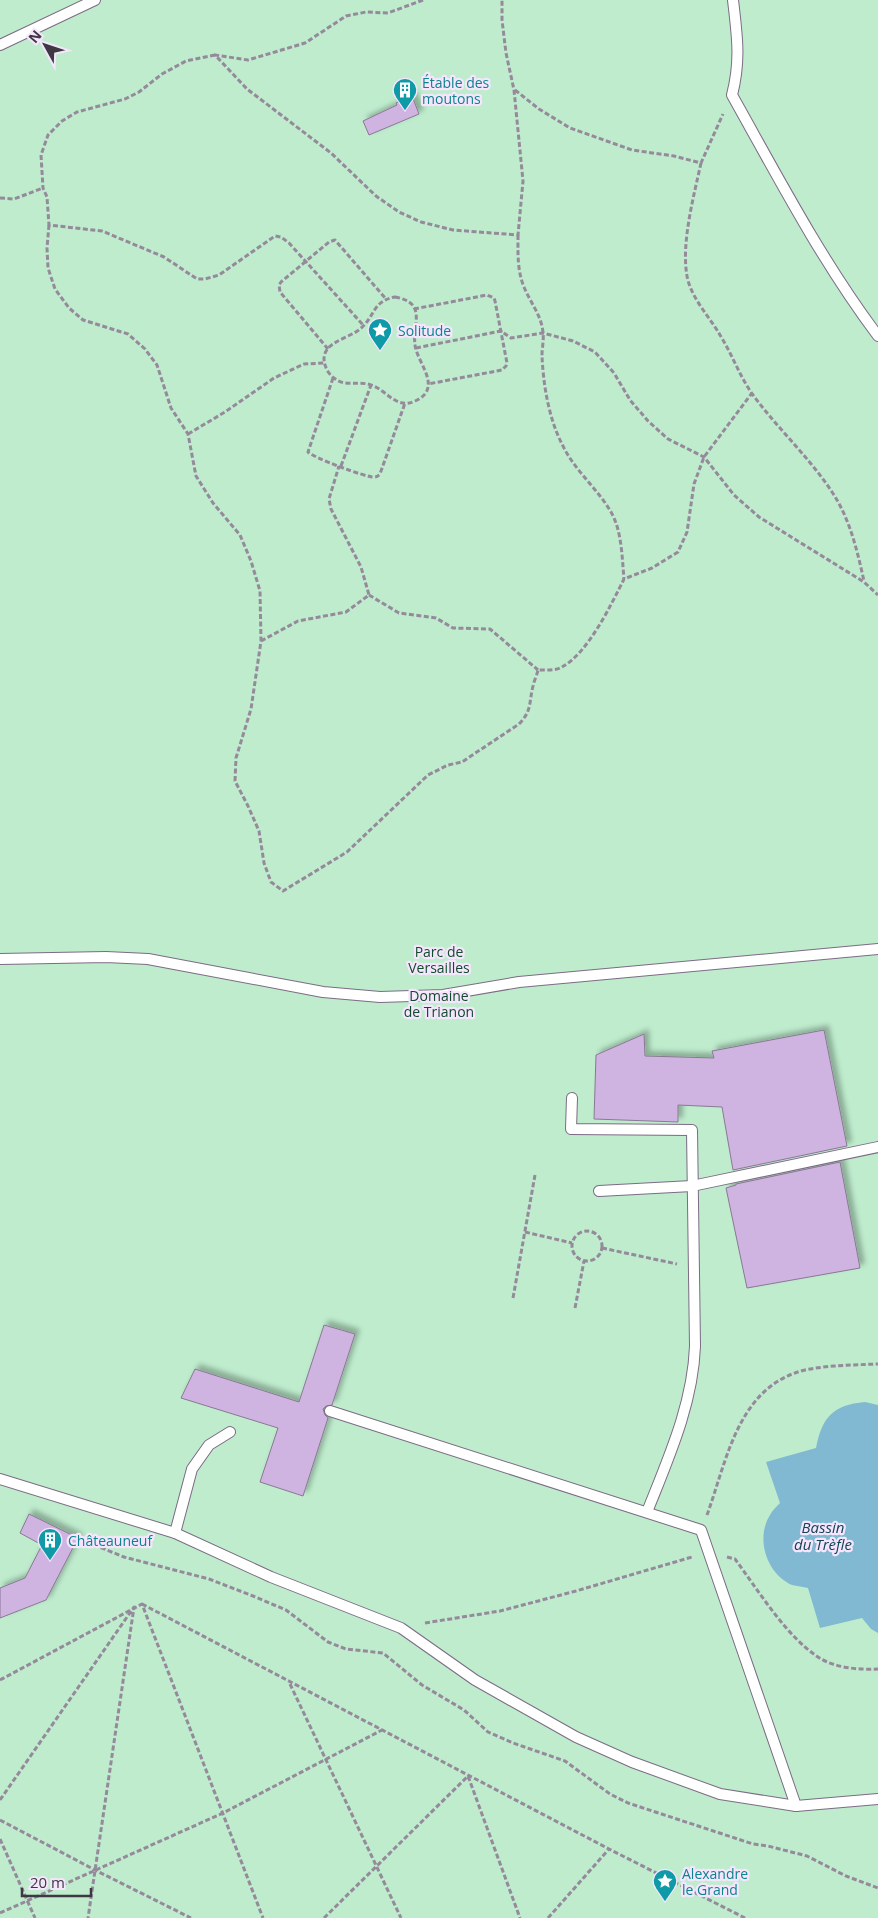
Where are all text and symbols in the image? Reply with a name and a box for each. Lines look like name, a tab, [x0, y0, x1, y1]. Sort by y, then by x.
north arrow	[20, 20, 70, 70]
text: N	[24, 26, 46, 47]
place label: Étable des moutons	[422, 73, 490, 108]
building icon: Étable des moutons	[392, 77, 418, 111]
place icon: Solitude	[367, 317, 393, 351]
place label: Solitude	[398, 321, 451, 340]
park label: Parc de Versailles	[408, 942, 470, 977]
park label: Domaine de Trianon	[404, 986, 474, 1021]
water label: Bassin du Trèfle	[794, 1517, 853, 1554]
building icon: Châteauneuf	[37, 1527, 63, 1561]
place label: Châteauneuf	[68, 1531, 153, 1550]
place label: Alexandre le Grand	[682, 1864, 748, 1899]
scale bar	[22, 1866, 91, 1898]
place icon: Alexandre le Grand	[652, 1868, 678, 1902]
text: 20 m	[30, 1872, 65, 1892]

